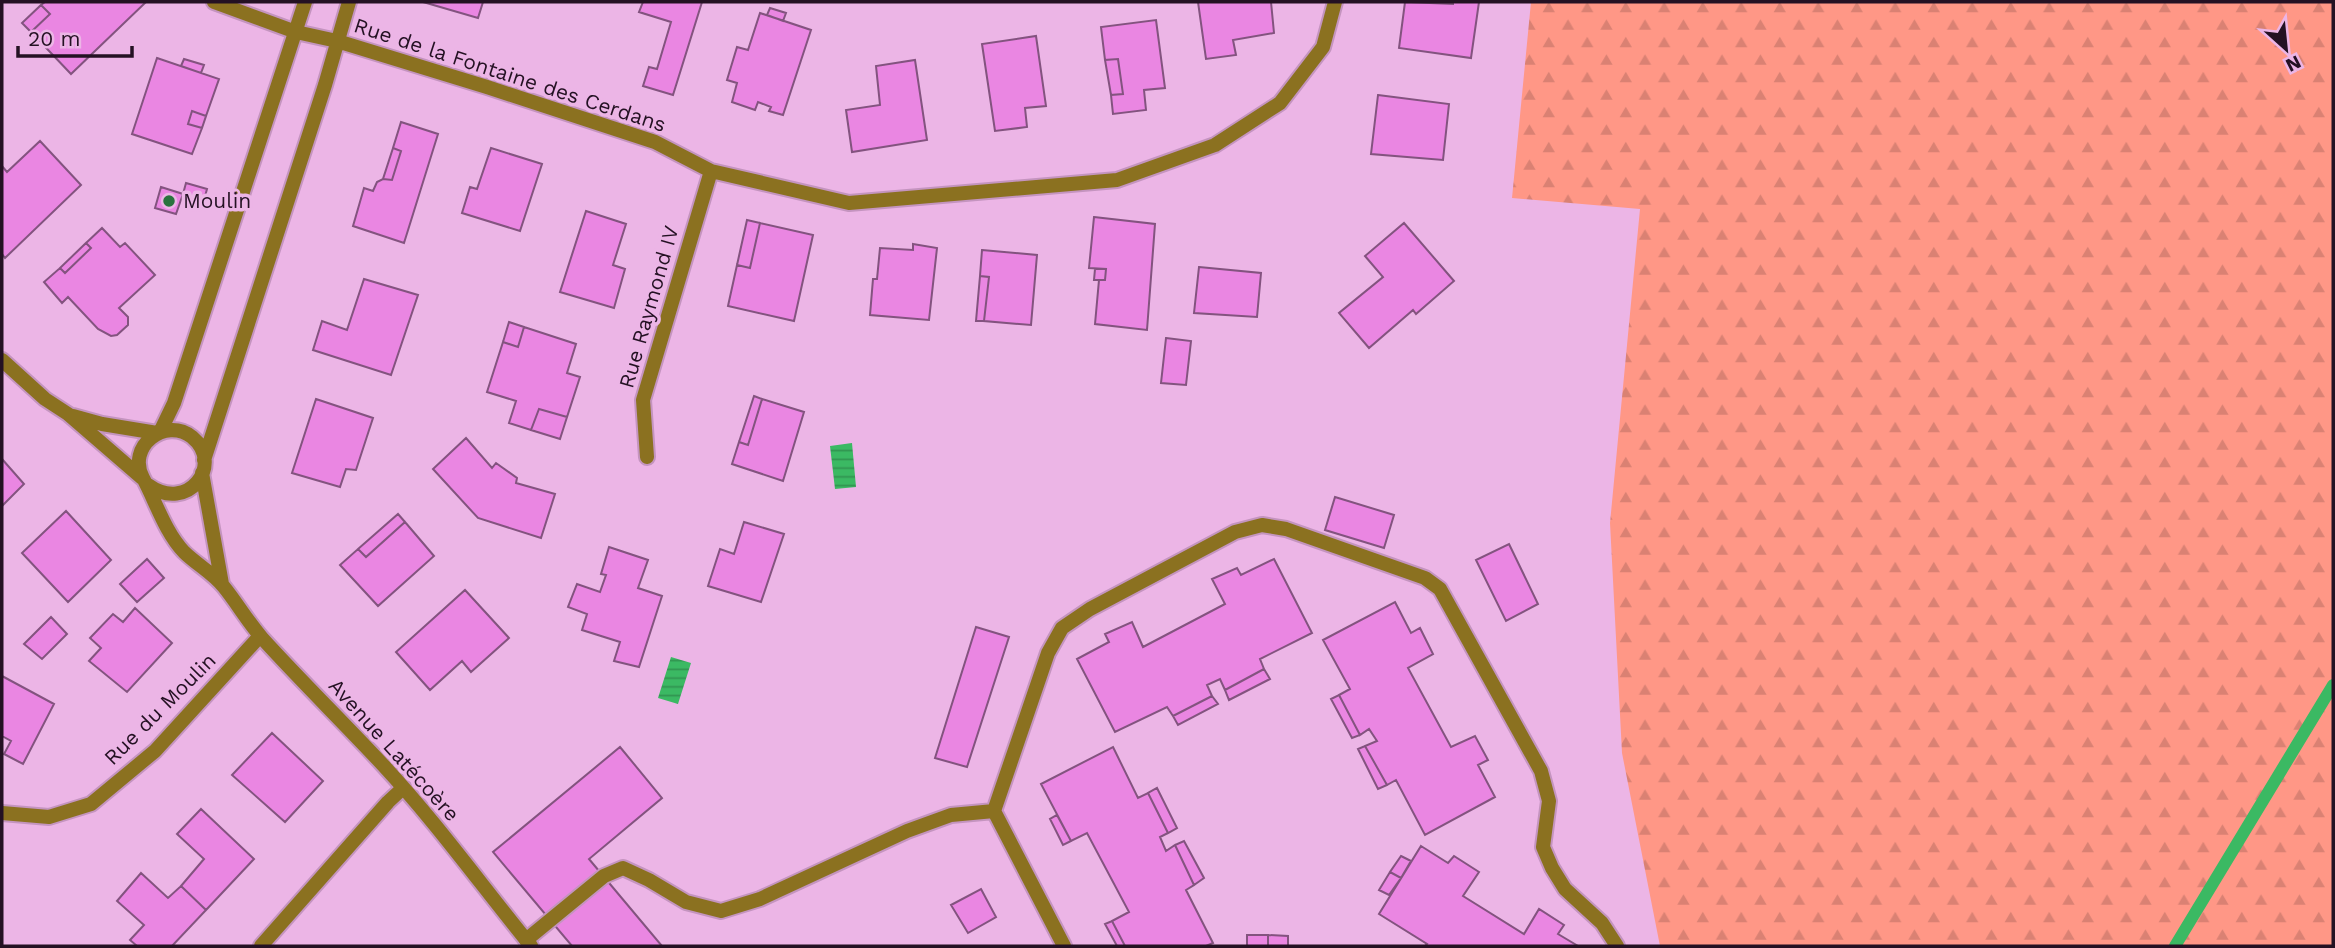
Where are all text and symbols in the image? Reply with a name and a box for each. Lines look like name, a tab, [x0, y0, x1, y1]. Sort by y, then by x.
street label: Rue de la Fontaine des Cerdans	[351, 12, 669, 137]
scale bar	[18, 14, 131, 58]
north arrow	[2251, 14, 2321, 84]
text: 20 m	[28, 26, 80, 51]
text: N	[2282, 50, 2305, 77]
place label: Moulin	[183, 188, 251, 213]
marker: Moulin	[161, 193, 177, 209]
street label: Rue Raymond IV	[613, 222, 684, 391]
street label: Rue du Moulin	[99, 648, 221, 770]
street label: Avenue Latécoère	[324, 673, 465, 826]

